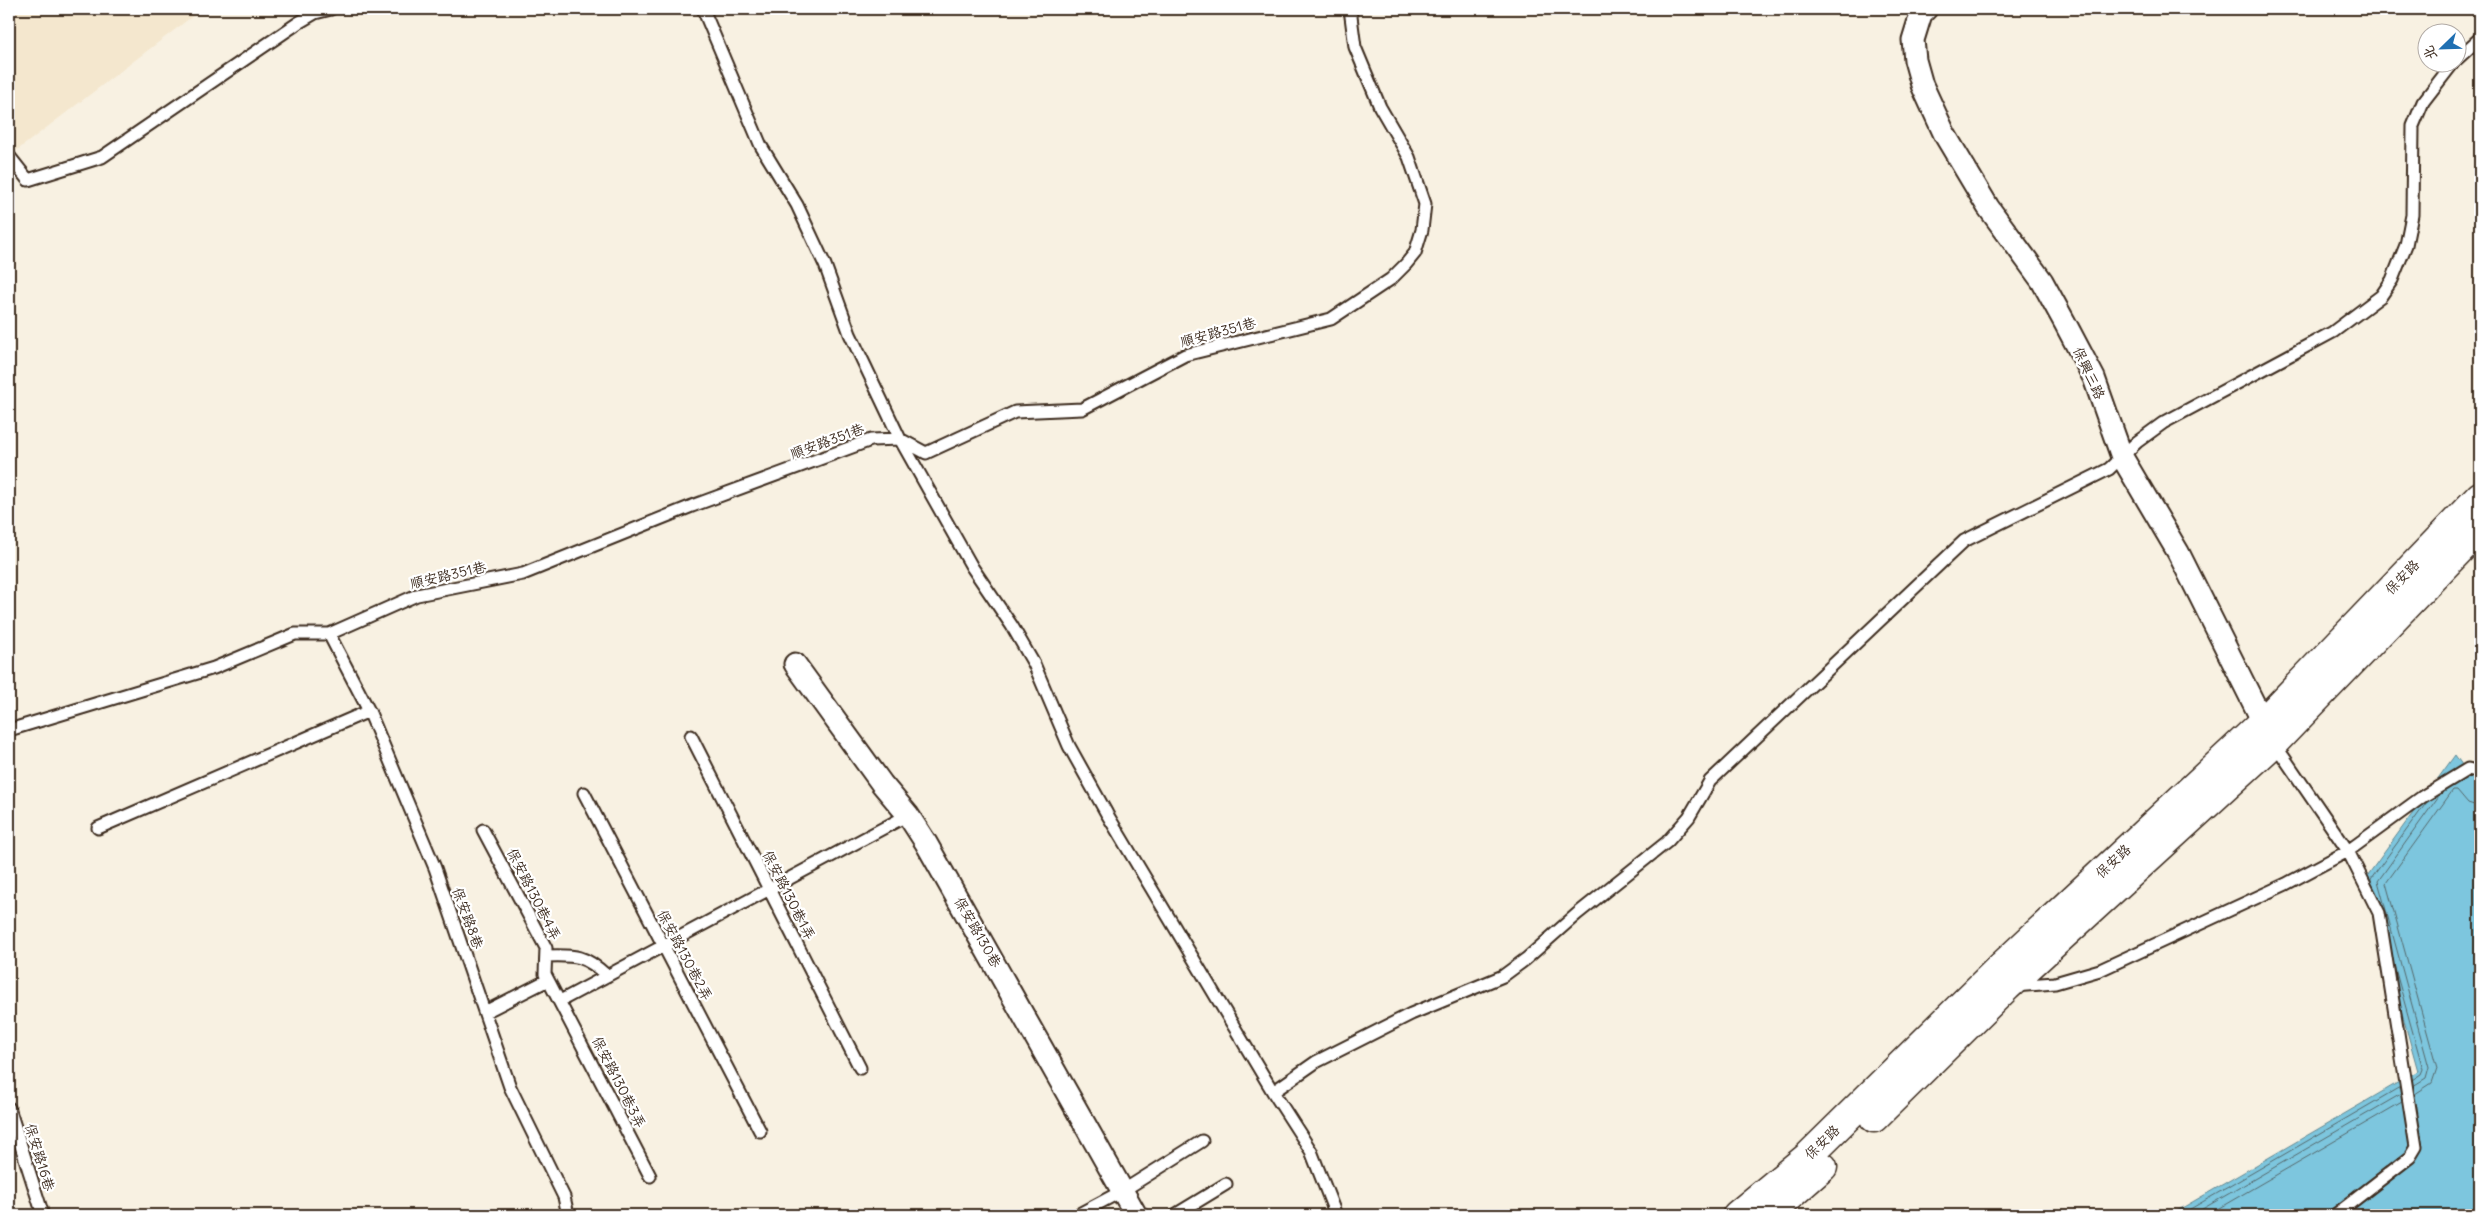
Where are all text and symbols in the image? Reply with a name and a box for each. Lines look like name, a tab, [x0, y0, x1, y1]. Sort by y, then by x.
north arrow	[2416, 22, 2466, 72]
text: 北	[2419, 43, 2441, 63]
street label: 順安路351巷	[1178, 313, 1259, 351]
street label: 保興三路	[2069, 344, 2109, 402]
street label: 順安路351巷	[787, 419, 867, 463]
street label: 保安路	[2381, 556, 2423, 598]
street label: 順安路351巷	[408, 557, 489, 592]
street label: 保安路	[2092, 840, 2134, 882]
street label: 保安路130巷4弄	[503, 845, 565, 943]
street label: 保安路130巷1弄	[759, 847, 819, 943]
street label: 保安路8巷	[449, 885, 488, 952]
street label: 保安路130巷	[951, 893, 1006, 971]
street label: 保安路130巷2弄	[653, 906, 717, 1004]
street label: 保安路130巷3弄	[588, 1033, 650, 1131]
street label: 保安路16巷	[21, 1121, 59, 1194]
street label: 保安路	[1801, 1121, 1843, 1163]

